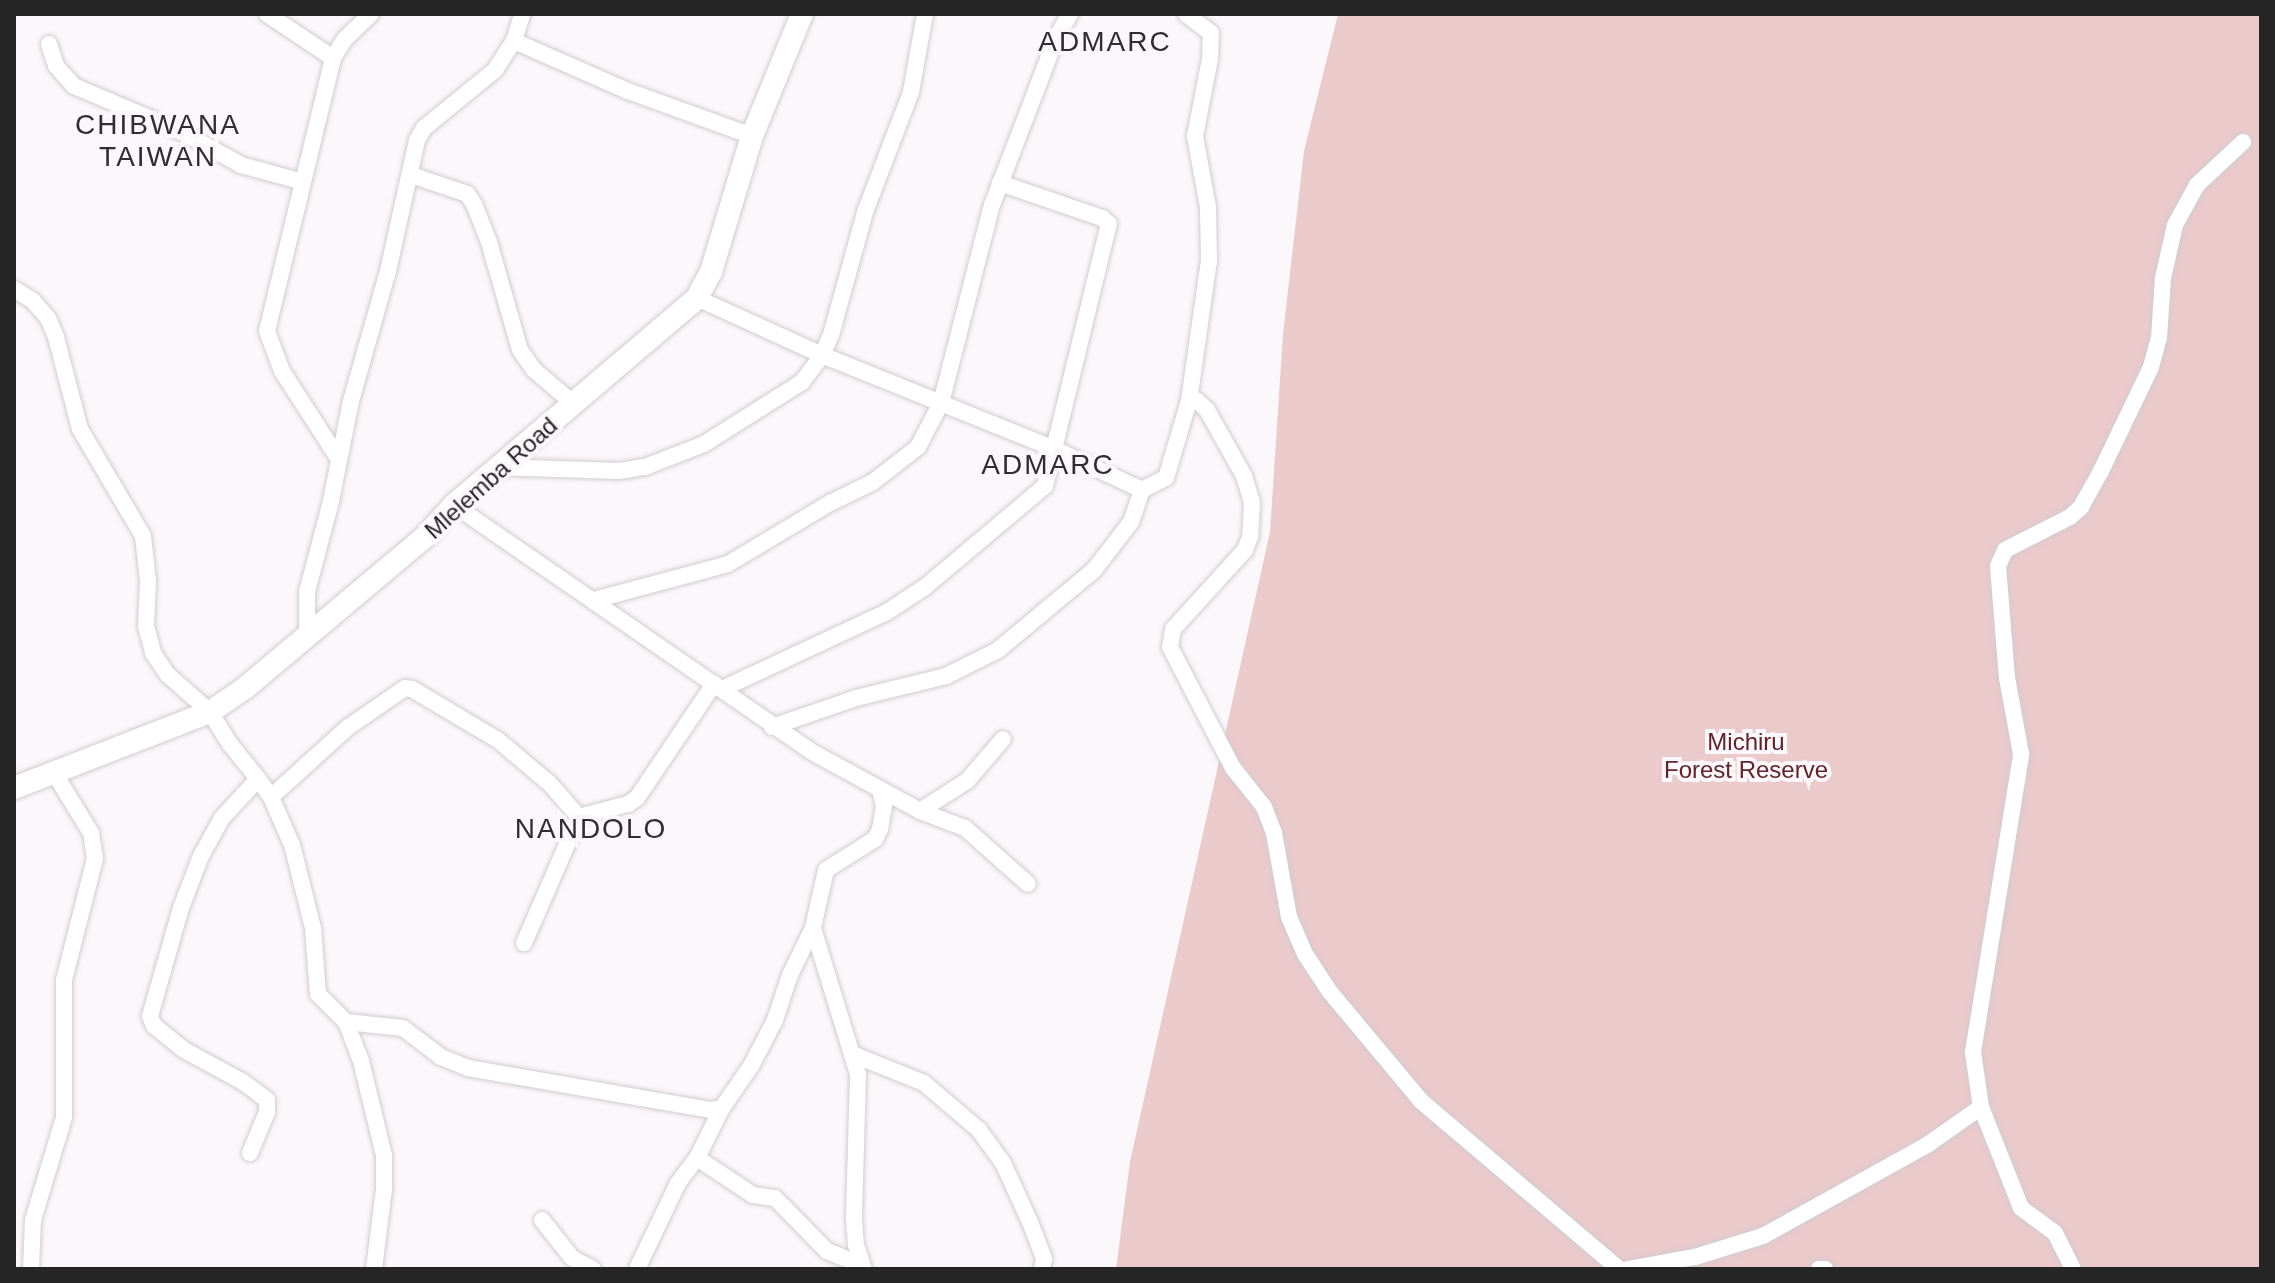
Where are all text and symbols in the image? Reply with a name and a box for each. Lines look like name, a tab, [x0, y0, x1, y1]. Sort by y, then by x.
district label: ADMARC	[1038, 25, 1172, 59]
district label: CHIBWANA TAIWAN	[75, 108, 241, 174]
street label: Mlelemba Road	[419, 411, 563, 545]
district label: ADMARC	[981, 448, 1115, 482]
park label: Michiru Forest Reserve	[1664, 728, 1828, 784]
district label: NANDOLO	[515, 812, 667, 846]

